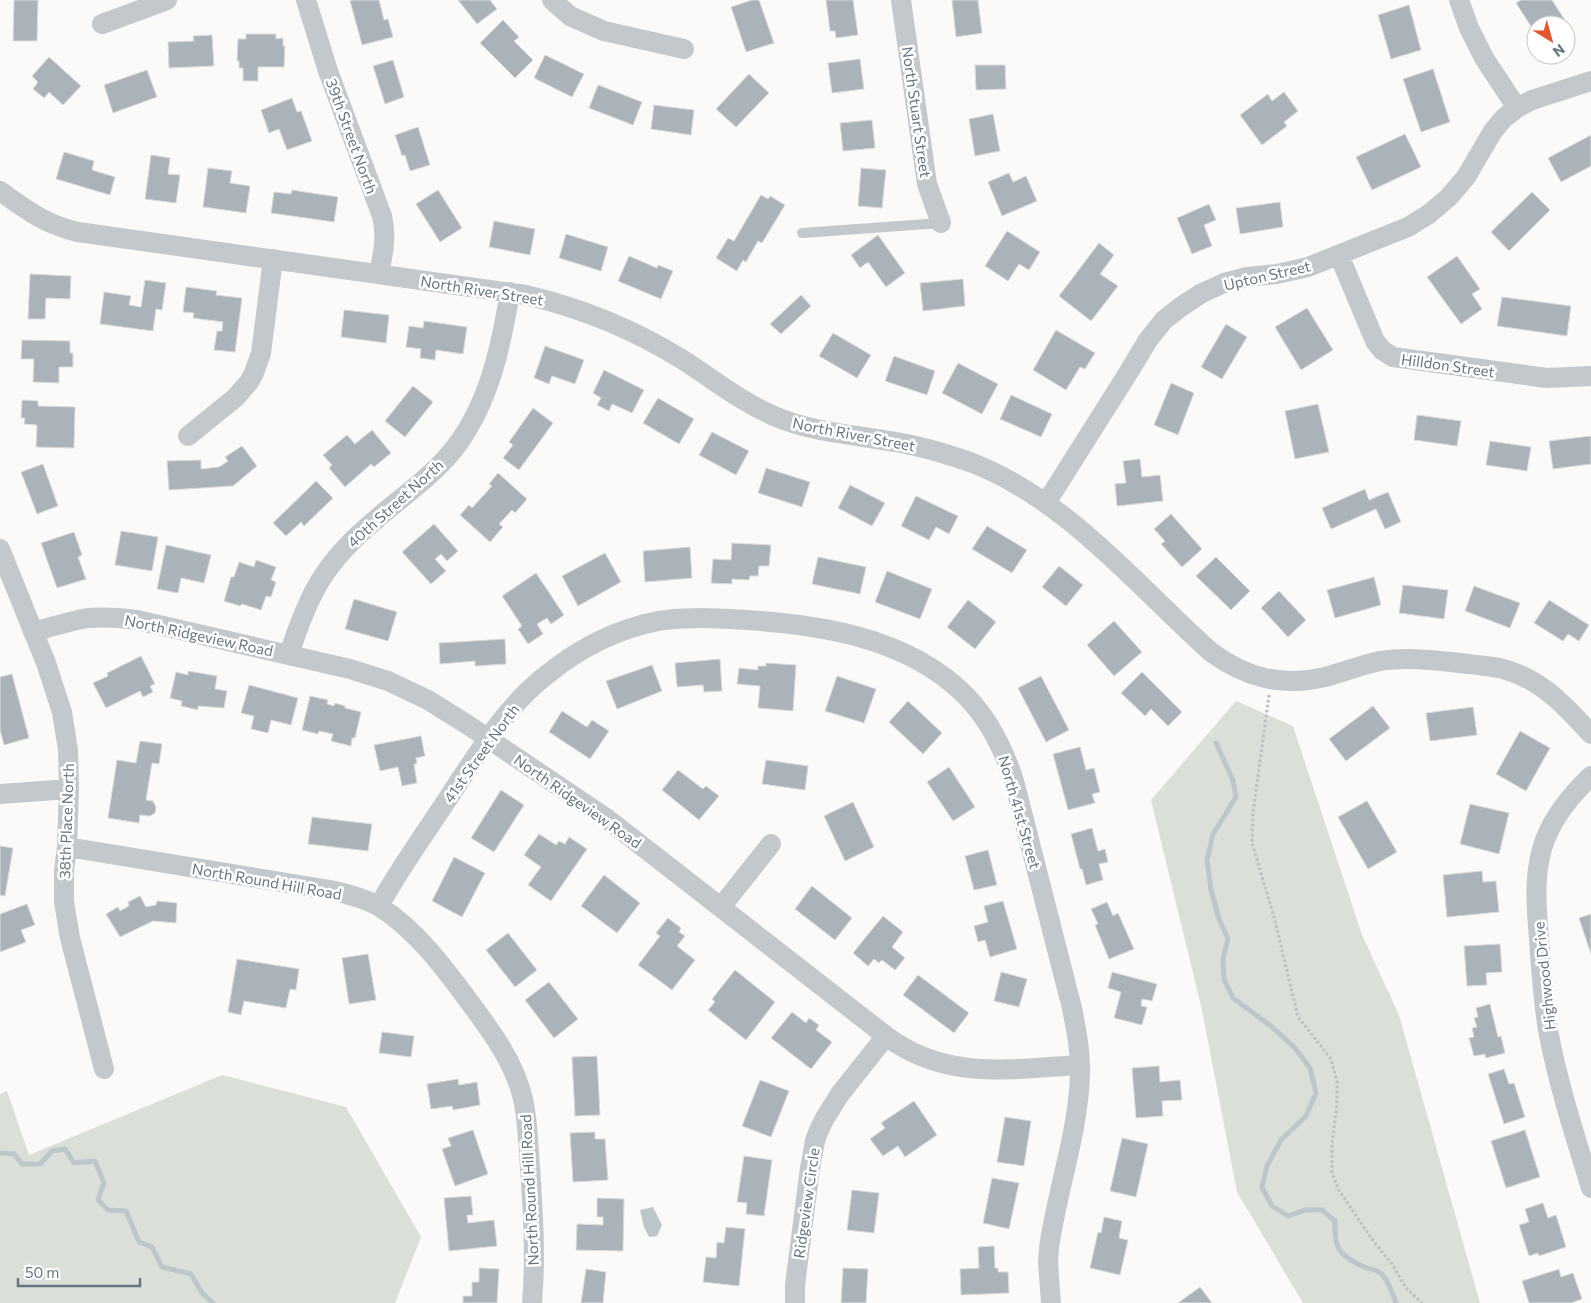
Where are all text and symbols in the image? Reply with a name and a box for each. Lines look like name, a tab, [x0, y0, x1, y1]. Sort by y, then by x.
north arrow	[1526, 15, 1576, 65]
text: N	[1550, 41, 1568, 61]
street label: North Stuart Street	[899, 45, 935, 179]
street label: 39th Street North	[323, 76, 381, 196]
street label: Upton Street	[1222, 256, 1312, 294]
street label: North River Street	[419, 271, 545, 309]
street label: Hilldon Street	[1400, 350, 1496, 380]
street label: North River Street	[791, 413, 917, 455]
street label: 40th Street North	[343, 455, 447, 551]
street label: North Ridgeview Road	[123, 610, 275, 660]
street label: 41st Street North	[439, 700, 523, 806]
street label: North Ridgeview Road	[511, 750, 645, 852]
street label: North 41st Street	[995, 753, 1045, 871]
street label: 38th Place North	[55, 763, 77, 879]
street label: North Round Hill Road	[191, 859, 343, 903]
street label: Highwood Drive	[1529, 921, 1559, 1031]
street label: North Round Hill Road	[516, 1114, 542, 1266]
street label: Ridgeview Circle	[789, 1146, 823, 1259]
scale bar	[18, 1256, 140, 1288]
text: 50 m	[25, 1263, 59, 1281]

